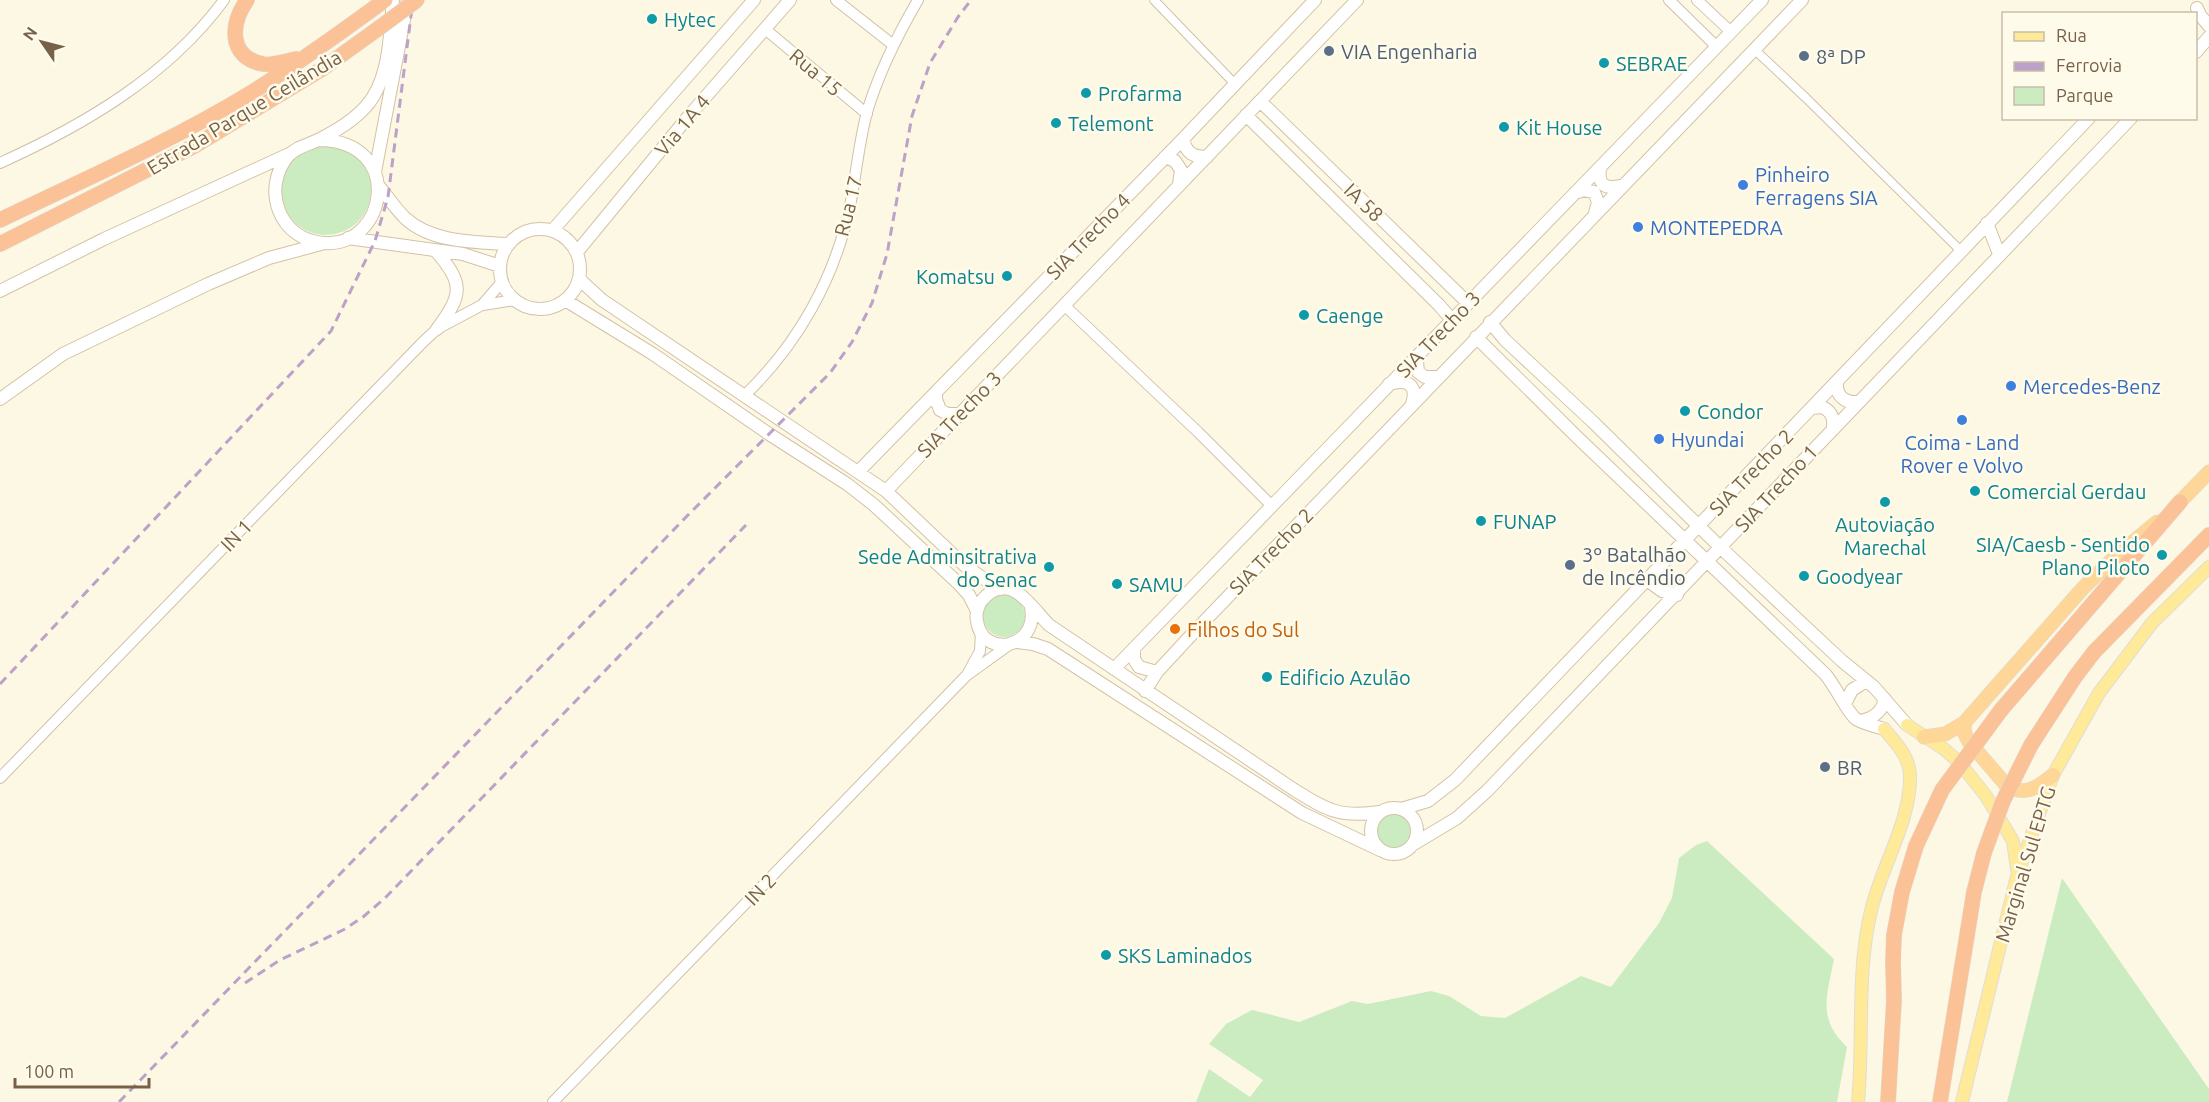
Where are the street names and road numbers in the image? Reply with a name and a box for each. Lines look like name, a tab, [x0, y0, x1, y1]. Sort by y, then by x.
street label: Rua 15	[785, 43, 847, 101]
street label: Estrada Parque Ceilândia	[143, 45, 345, 179]
street label: Via 1A 4	[650, 90, 714, 160]
street label: Rua 17	[829, 173, 867, 239]
street label: IA 58	[1340, 178, 1388, 226]
street label: SIA Trecho 4	[1041, 188, 1135, 284]
street label: SIA Trecho 3	[1391, 286, 1485, 382]
street label: SIA Trecho 3	[912, 366, 1006, 462]
street label: SIA Trecho 2	[1704, 424, 1798, 520]
street label: SIA Trecho 1	[1730, 440, 1822, 536]
street label: SIA Trecho 2	[1224, 503, 1318, 599]
street label: IN 1	[215, 514, 257, 556]
street label: Marginal Sul EPTG	[1990, 783, 2060, 945]
street label: IN 2	[739, 868, 781, 910]

